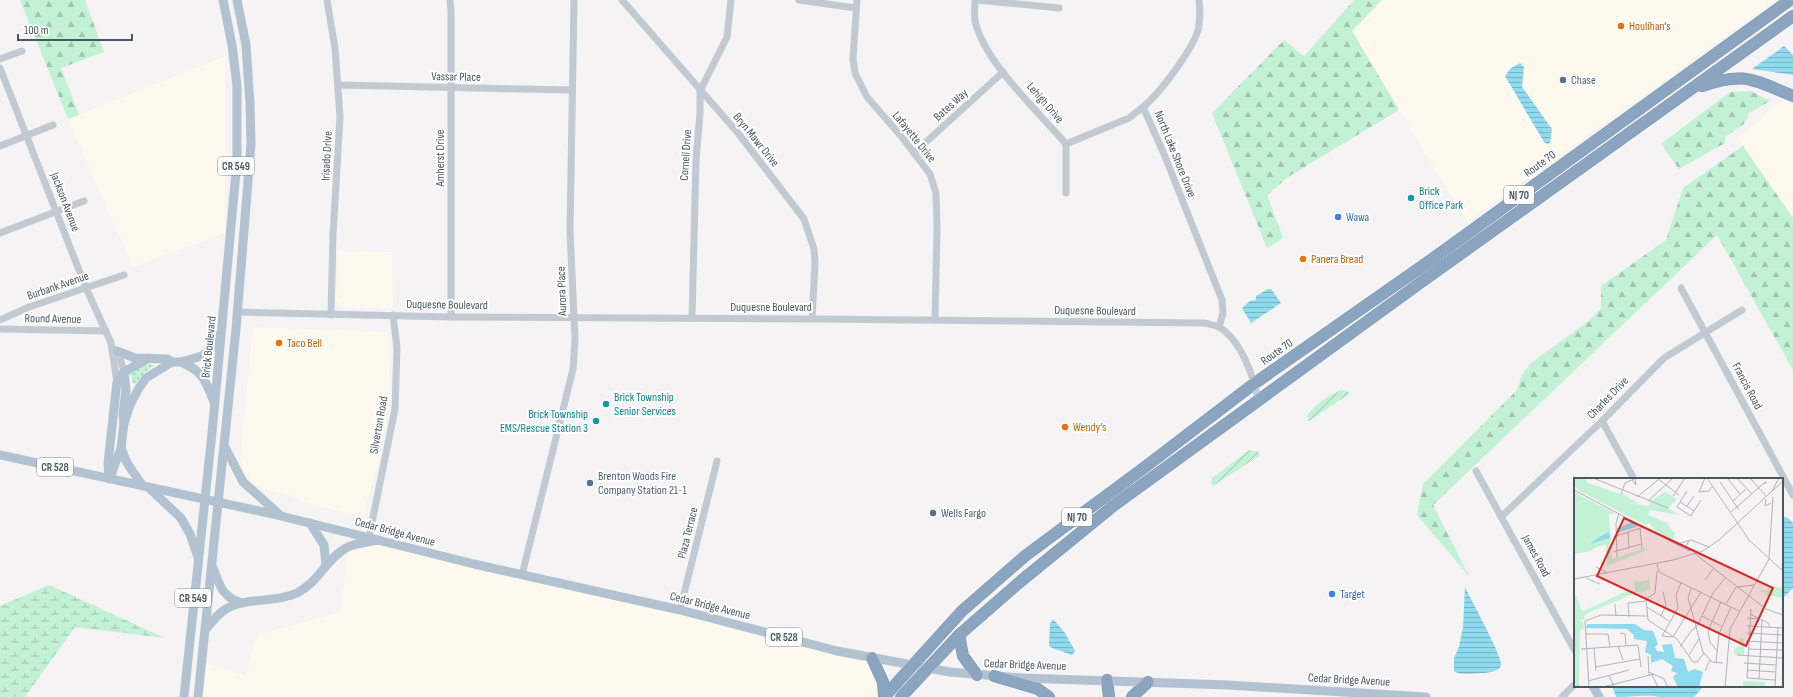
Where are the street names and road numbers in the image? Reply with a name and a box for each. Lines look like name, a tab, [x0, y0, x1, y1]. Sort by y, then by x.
street label: Vassar Place	[431, 69, 481, 85]
street label: Lehigh Drive	[1023, 79, 1067, 127]
street label: Bates Way	[931, 85, 972, 124]
street label: Lafayette Drive	[889, 109, 939, 166]
street label: North Lake Shore Drive	[1151, 109, 1199, 200]
street label: Bryn Mawr Drive	[730, 110, 782, 170]
street label: Amherst Drive	[433, 129, 448, 188]
street label: Cornell Drive	[677, 129, 695, 181]
street label: Irisado Drive	[318, 131, 336, 181]
street label: Route 70	[1521, 147, 1559, 181]
road number: CR 549	[218, 157, 254, 175]
street label: Jackson Avenue	[47, 169, 83, 234]
road number: NJ 70	[1504, 186, 1534, 204]
street label: Aurora Place	[554, 266, 570, 317]
street label: Burbank Avenue	[25, 268, 91, 304]
street label: Duquesne Boulevard	[406, 297, 488, 313]
street label: Duquesne Boulevard	[730, 300, 812, 315]
street label: Duquesne Boulevard	[1054, 303, 1136, 319]
street label: Round Avenue	[24, 311, 82, 327]
street label: Brick Boulevard	[198, 315, 220, 379]
street label: Route 70	[1258, 336, 1296, 368]
street label: Francis Road	[1728, 360, 1766, 412]
street label: Charles Drive	[1584, 374, 1632, 422]
street label: Silverton Road	[367, 395, 391, 455]
road number: CR 528	[37, 458, 73, 476]
street label: Plaza Terrace	[674, 506, 702, 560]
road number: NJ 70	[1062, 508, 1092, 526]
street label: Cedar Bridge Avenue	[353, 514, 437, 550]
street label: James Road	[1518, 531, 1554, 580]
road number: CR 549	[175, 589, 211, 607]
street label: Cedar Bridge Avenue	[668, 589, 752, 623]
road number: CR 528	[766, 628, 802, 646]
street label: Cedar Bridge Avenue	[984, 656, 1067, 674]
street label: Cedar Bridge Avenue	[1307, 670, 1391, 690]

